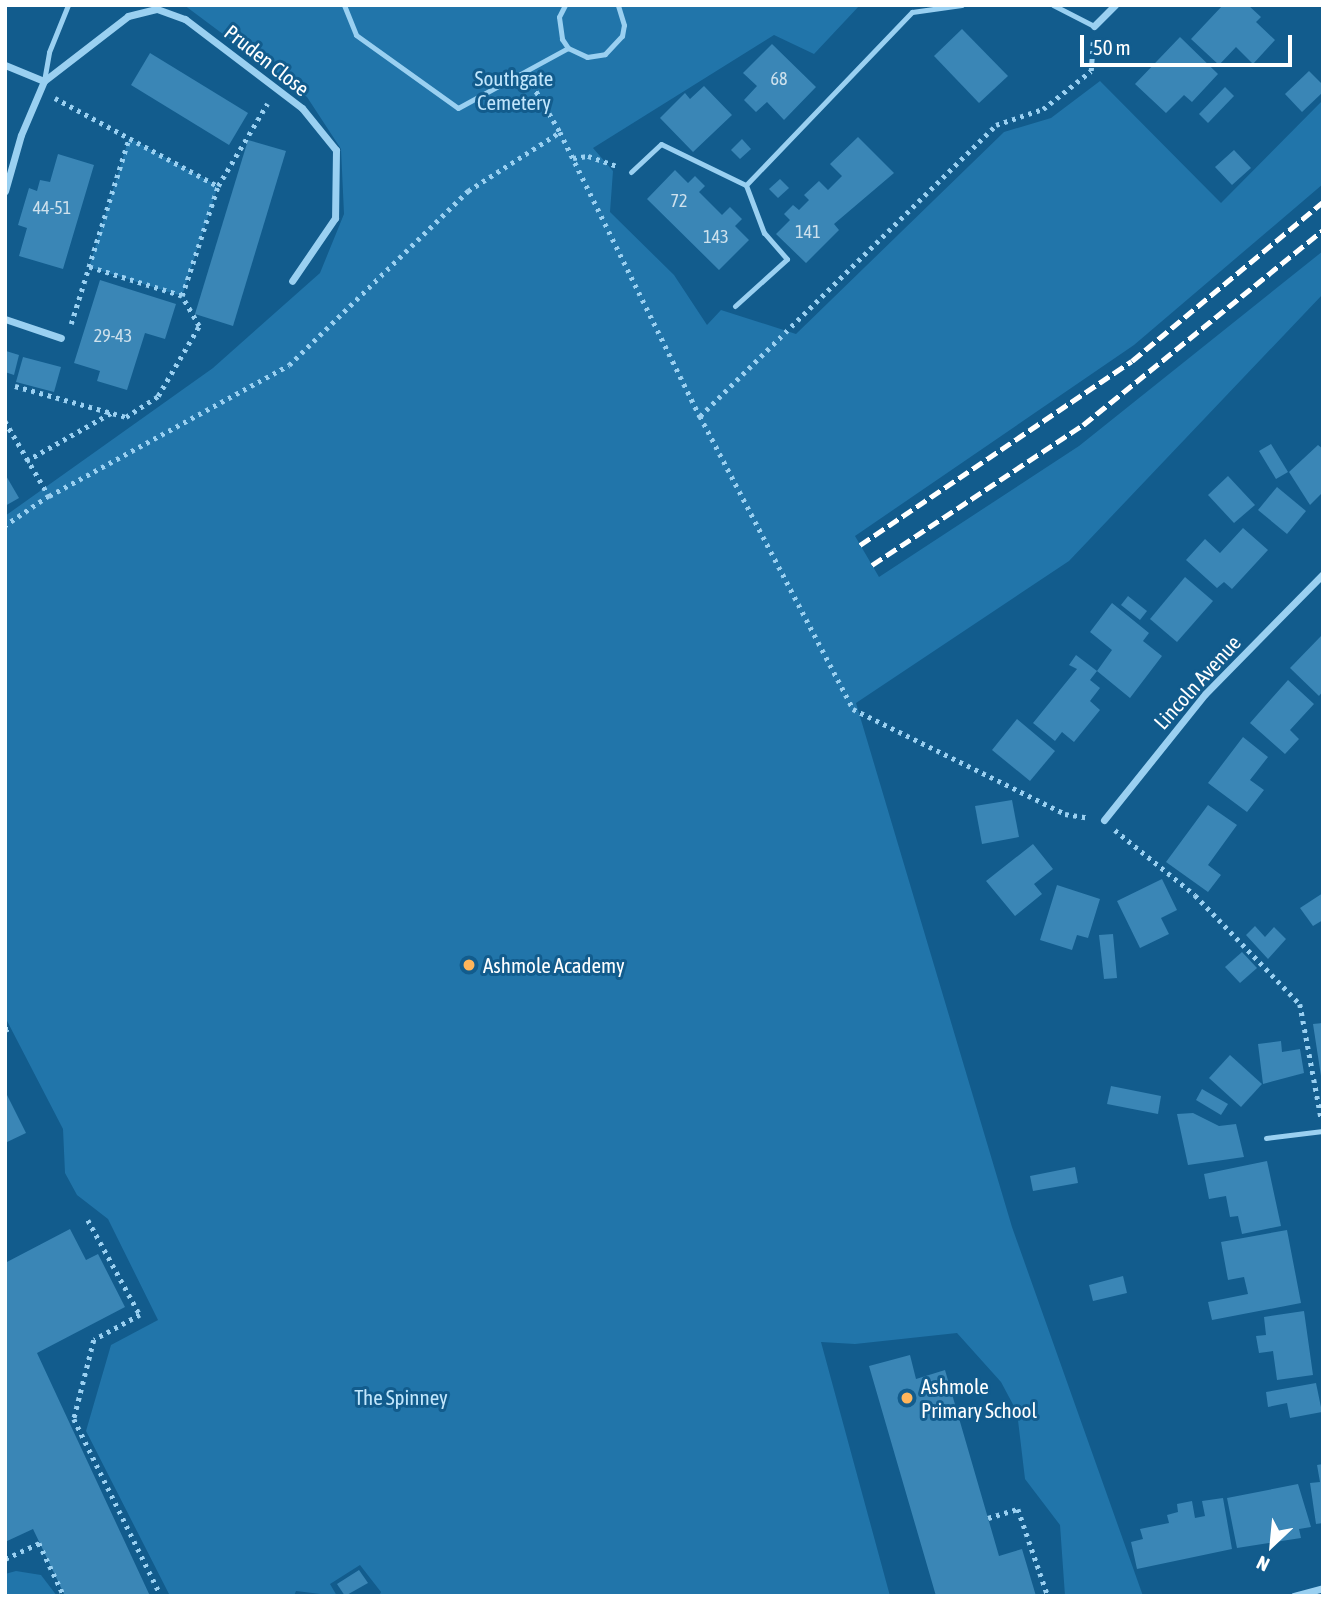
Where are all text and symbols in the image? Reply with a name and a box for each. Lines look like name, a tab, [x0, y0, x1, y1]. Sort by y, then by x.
street label: Pruden Close	[220, 19, 314, 101]
scale bar	[1083, 21, 1295, 65]
text: 50 m	[1093, 35, 1131, 59]
park label: Southgate Cemetery	[475, 65, 553, 115]
house number: 68	[771, 68, 787, 90]
house number: 72	[671, 190, 687, 212]
house number: 44-51	[33, 197, 71, 219]
house number: 141	[795, 221, 821, 243]
house number: 143	[703, 226, 729, 248]
house number: 29-43	[94, 325, 132, 347]
street label: Lincoln Avenue	[1148, 630, 1246, 734]
place label: Ashmole Academy	[483, 952, 625, 978]
marker: Ashmole Academy	[461, 957, 477, 973]
place label: Ashmole Primary School	[921, 1373, 1037, 1423]
park label: The Spinney	[354, 1384, 448, 1410]
marker: Ashmole Primary School	[899, 1390, 915, 1406]
north arrow	[1237, 1510, 1307, 1580]
text: N	[1253, 1552, 1273, 1576]

